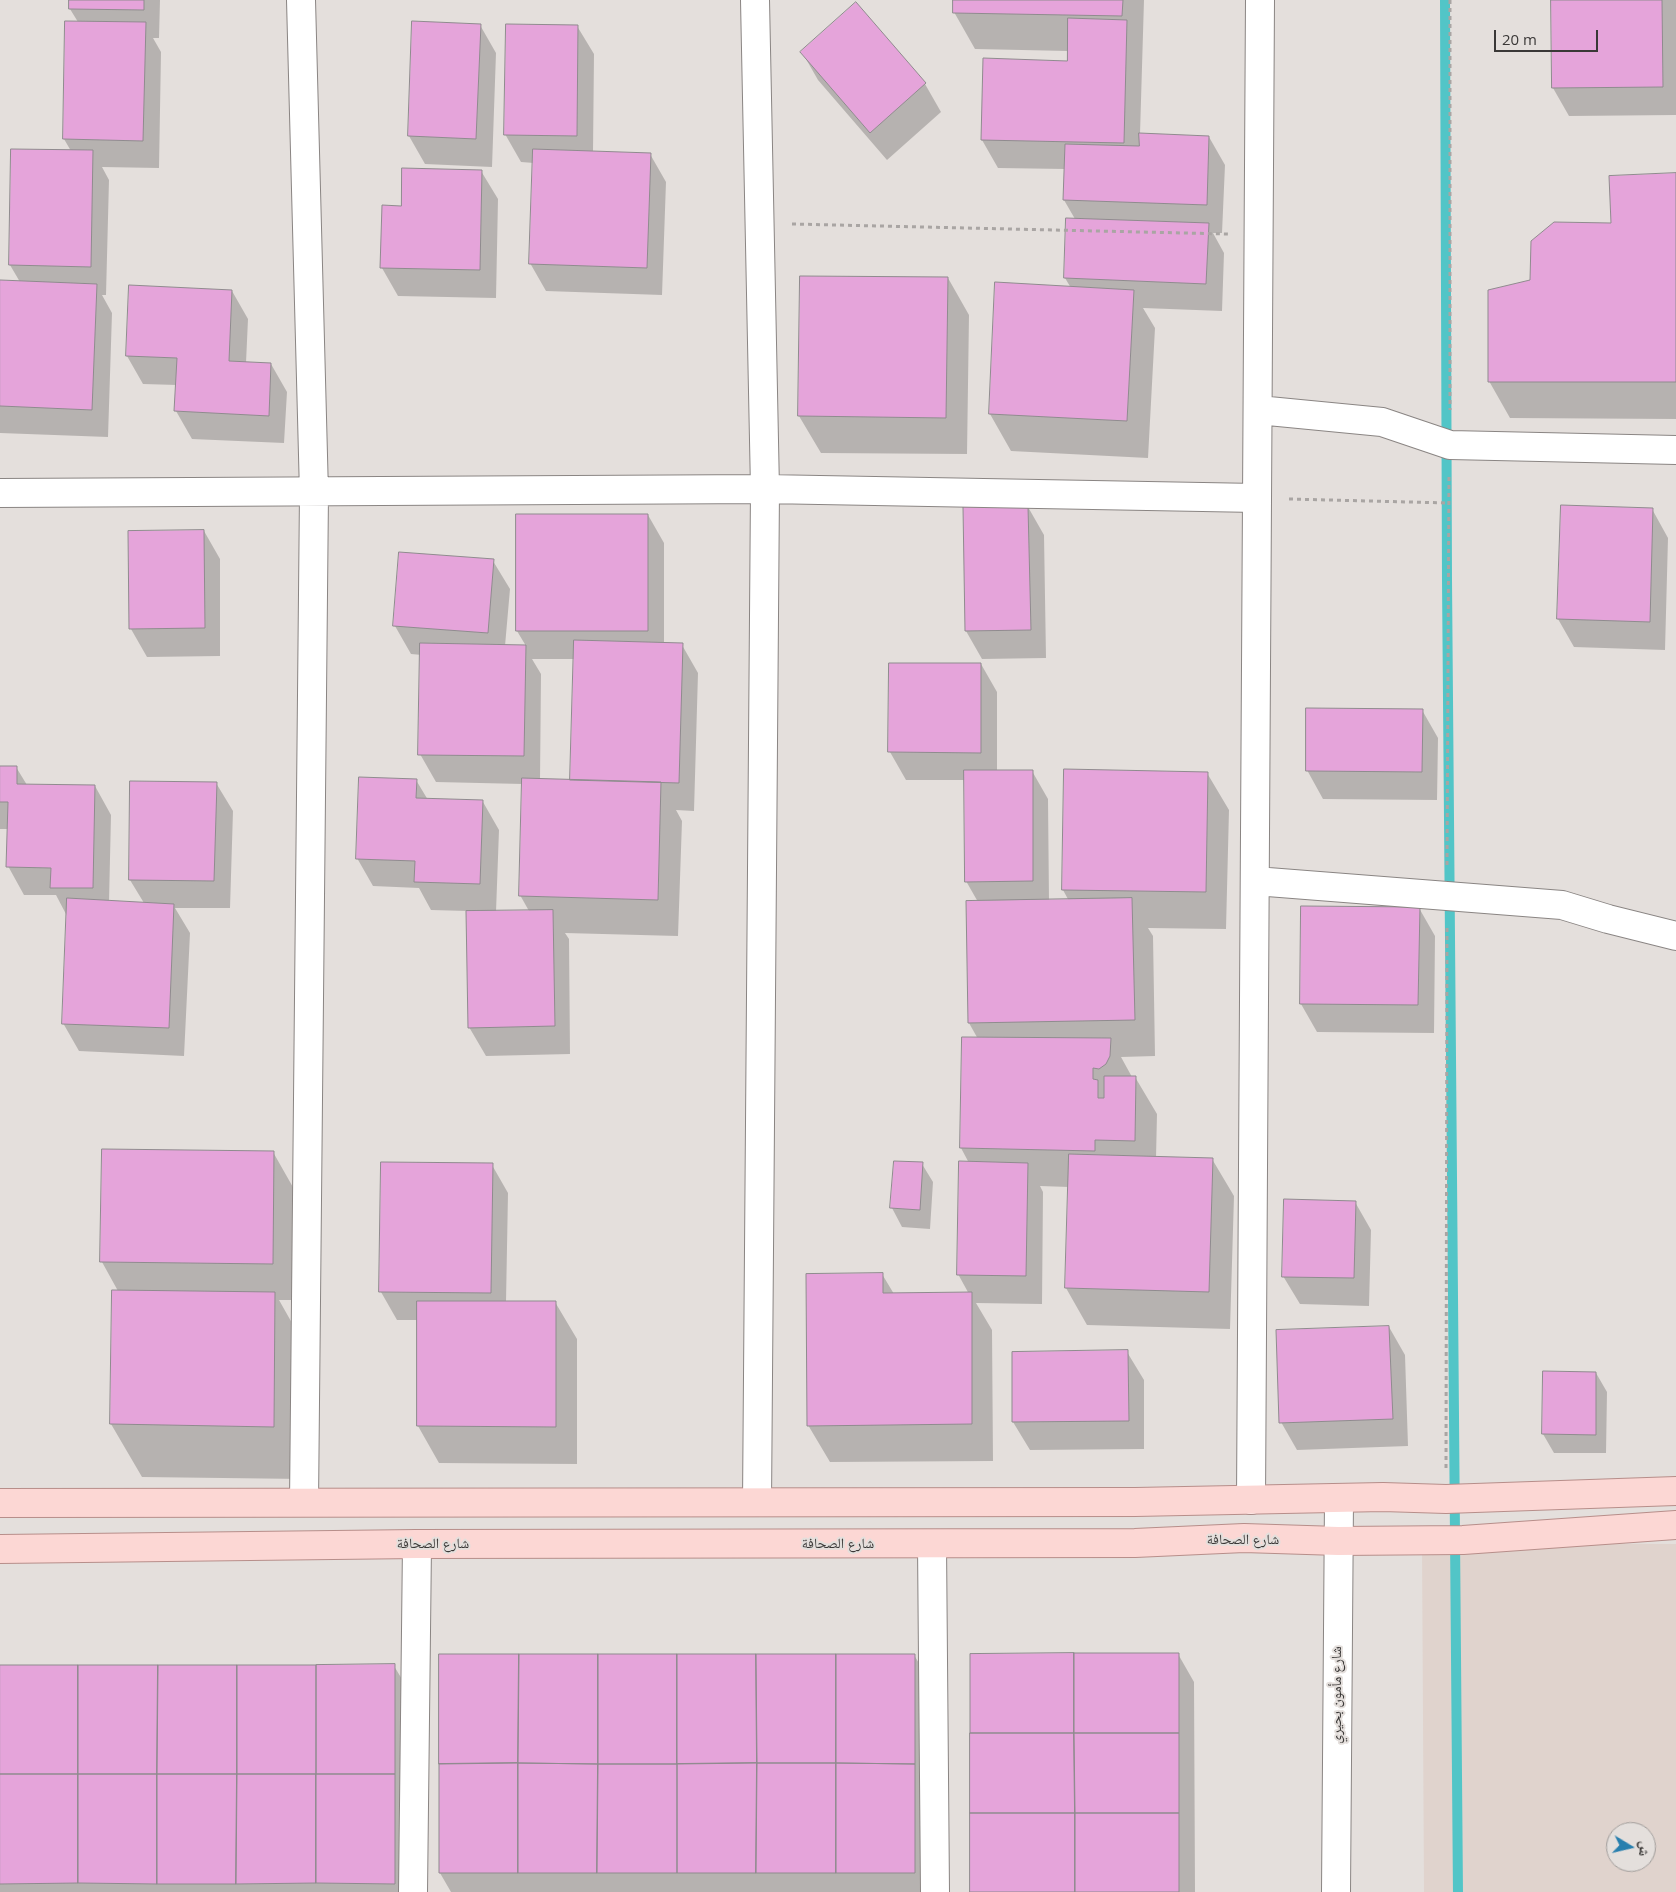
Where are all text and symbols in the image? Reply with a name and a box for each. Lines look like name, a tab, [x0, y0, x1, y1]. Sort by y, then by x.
scale bar	[1496, 20, 1600, 52]
text: 20 m	[1502, 29, 1537, 49]
street label: شارع الصحافة	[1207, 1532, 1279, 1548]
street label: شارع الصحافة	[397, 1536, 469, 1552]
street label: شارع الصحافة	[802, 1536, 874, 1552]
street label: شارع مأمون بحيري	[1329, 1646, 1345, 1744]
north arrow	[1606, 1822, 1656, 1872]
text: ش	[1635, 1840, 1656, 1858]

